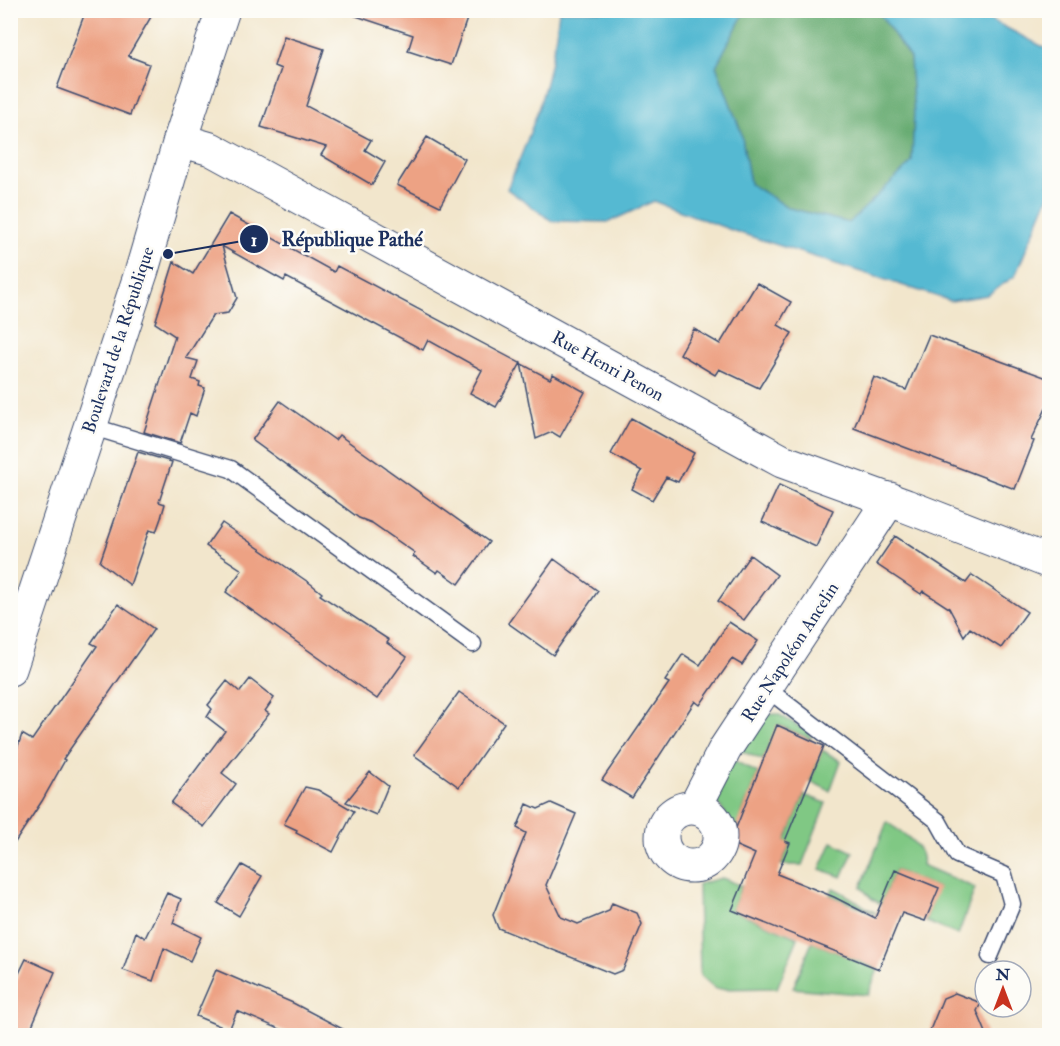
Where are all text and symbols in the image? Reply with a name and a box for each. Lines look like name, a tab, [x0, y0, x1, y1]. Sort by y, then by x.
callout: République Pathé	[239, 220, 434, 258]
text: République Pathé	[281, 227, 423, 253]
text: 1	[251, 229, 257, 252]
street label: Boulevard de la République	[77, 243, 160, 436]
street label: Rue Henri Penon	[548, 326, 668, 407]
street label: Rue Napoléon Ancelin	[737, 578, 844, 726]
north arrow	[973, 959, 1033, 1019]
text: N	[995, 965, 1011, 985]

